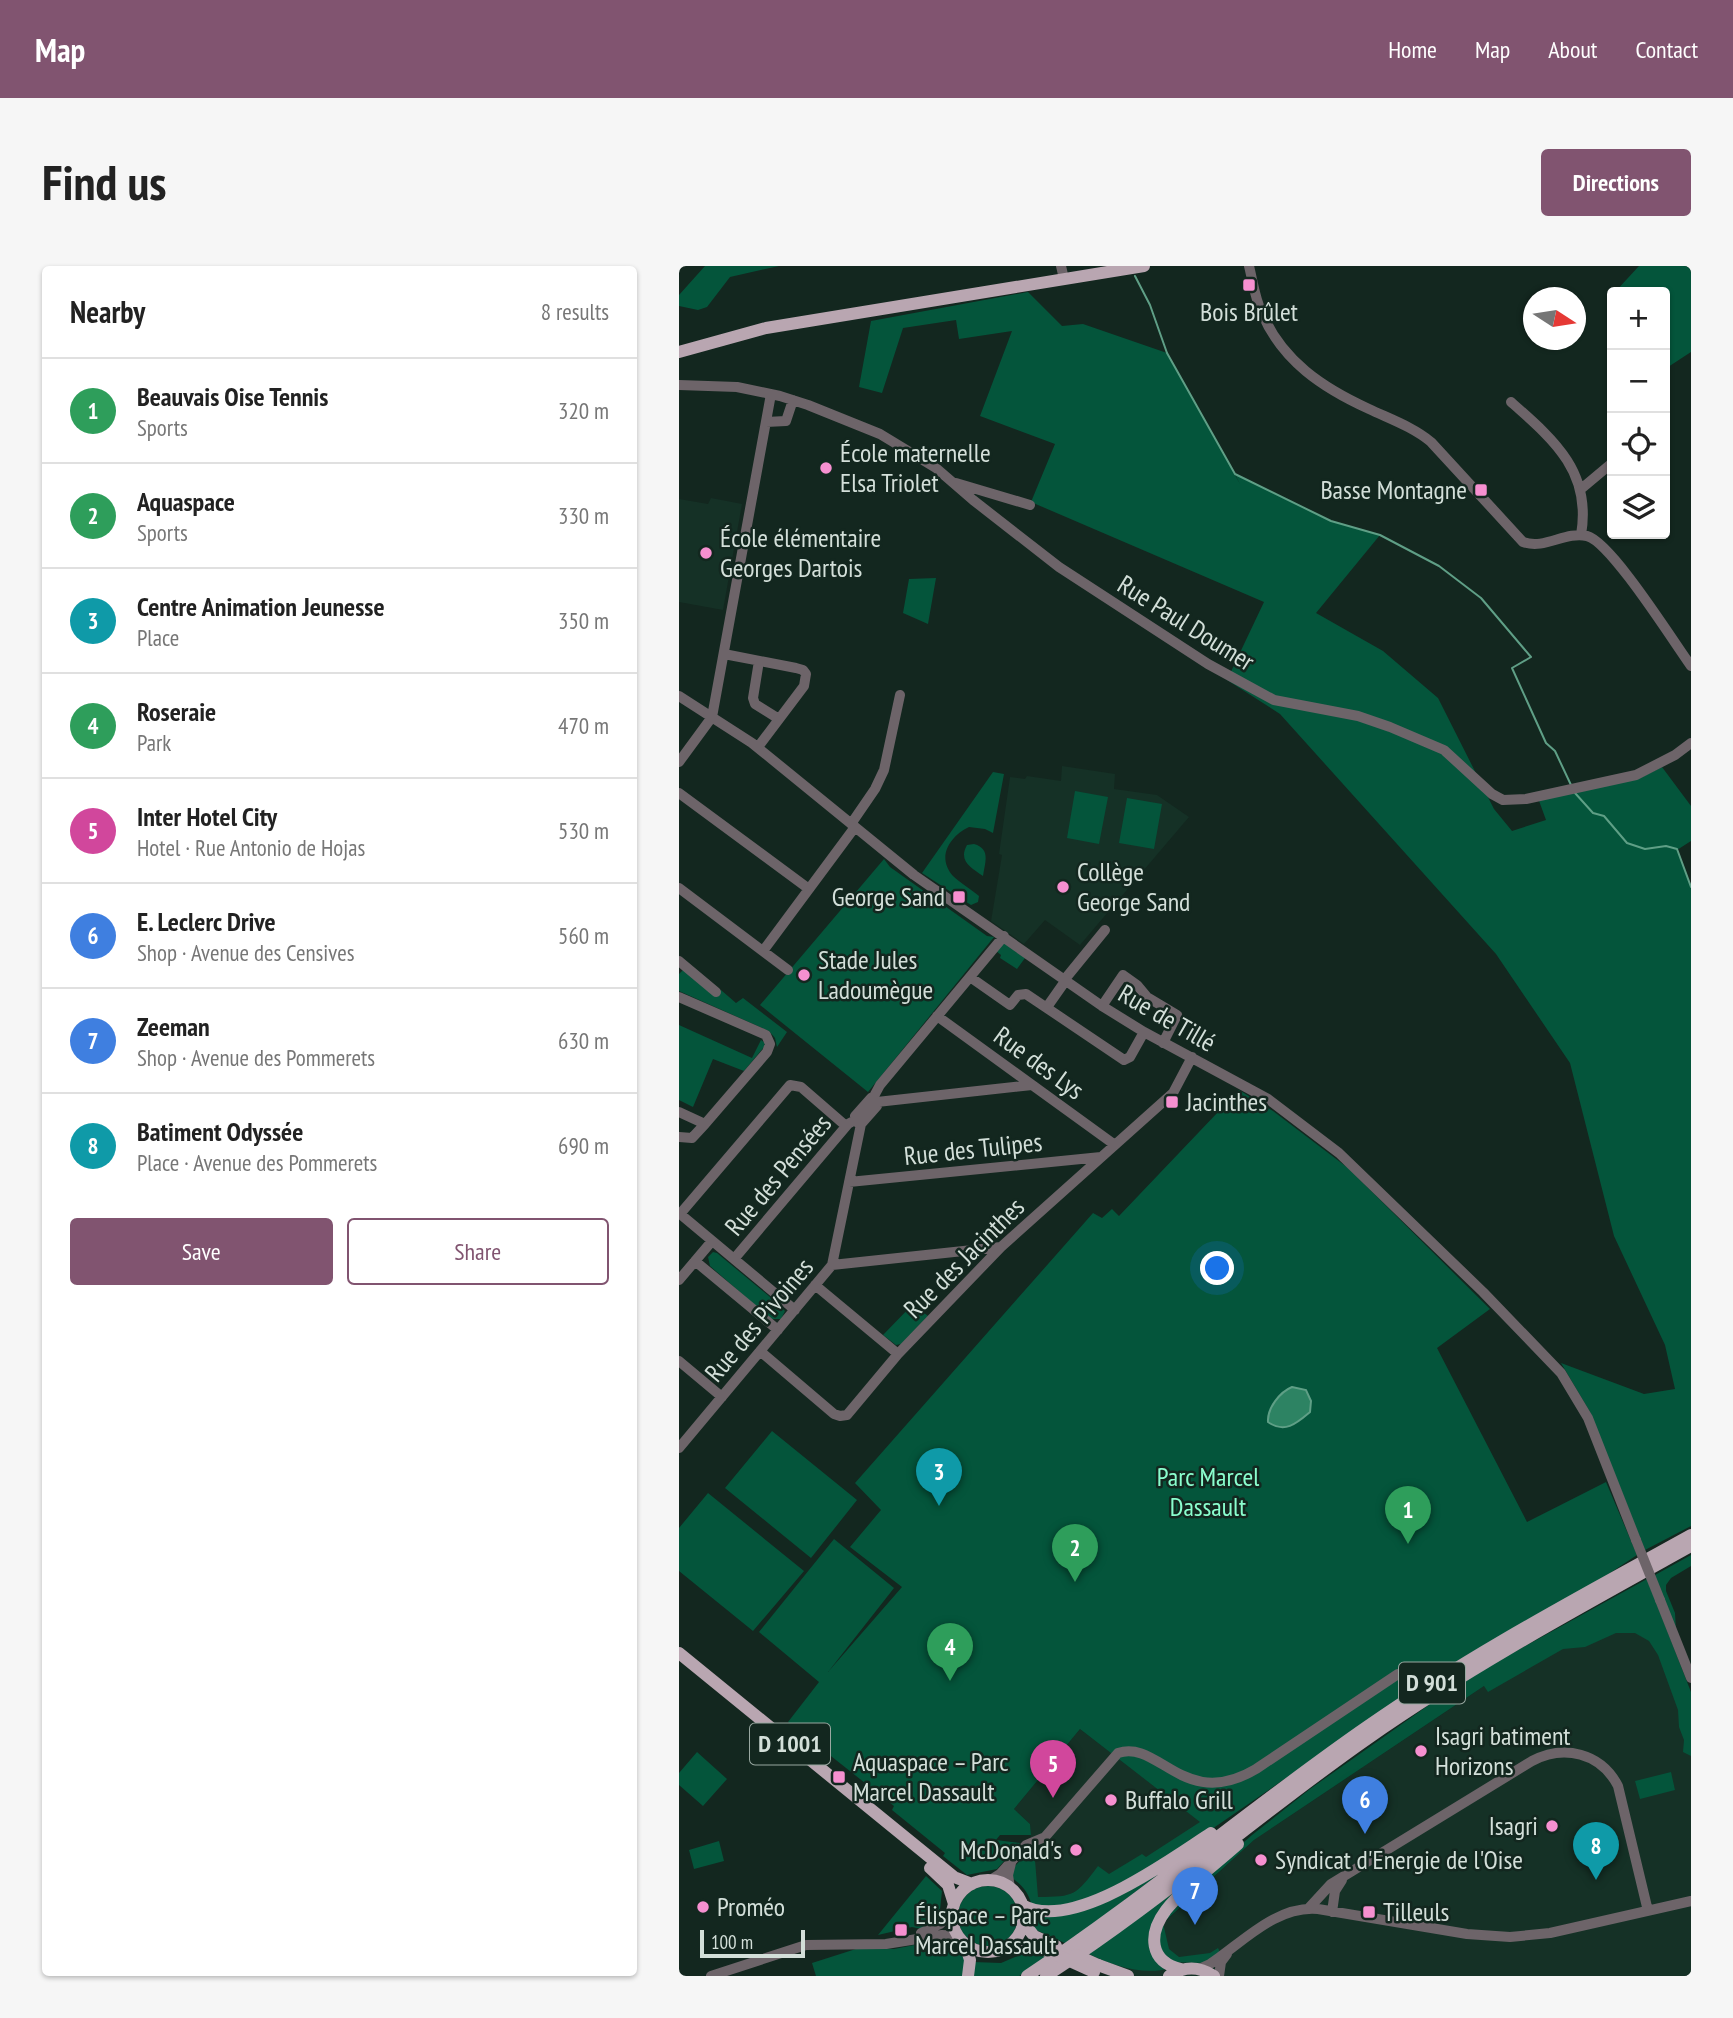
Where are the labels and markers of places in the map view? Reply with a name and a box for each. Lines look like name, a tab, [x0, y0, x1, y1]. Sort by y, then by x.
marker: Bois Brûlet	[1241, 277, 1257, 293]
place label: Bois Brûlet	[1200, 295, 1298, 328]
place label: École maternelle Elsa Triolet	[840, 436, 991, 499]
marker: École maternelle Elsa Triolet	[818, 460, 834, 476]
place label: Basse Montagne	[1320, 473, 1467, 506]
marker: Basse Montagne	[1473, 482, 1489, 498]
place label: École élémentaire Georges Dartois	[720, 521, 881, 584]
marker: École élémentaire Georges Dartois	[698, 545, 714, 561]
place label: Collège George Sand	[1077, 855, 1190, 918]
marker: Collège George Sand	[1055, 879, 1071, 895]
place label: George Sand	[832, 880, 945, 913]
marker: George Sand	[951, 889, 967, 905]
place label: Stade Jules Ladoumègue	[818, 943, 933, 1006]
marker: Stade Jules Ladoumègue	[796, 967, 812, 983]
place label: Jacinthes	[1185, 1085, 1267, 1118]
marker: Jacinthes	[1164, 1094, 1180, 1110]
pin: 3	[916, 1448, 962, 1506]
pin: 1	[1385, 1486, 1431, 1544]
pin: 2	[1052, 1524, 1098, 1582]
pin: 4	[927, 1623, 973, 1681]
place label: Isagri batiment Horizons	[1435, 1719, 1570, 1782]
pin: 5	[1030, 1740, 1076, 1798]
marker: Isagri batiment Horizons	[1413, 1743, 1429, 1759]
place label: Aquaspace – Parc Marcel Dassault	[853, 1745, 1009, 1808]
marker: Aquaspace – Parc Marcel Dassault	[831, 1769, 847, 1785]
pin: 6	[1342, 1776, 1388, 1834]
place label: Buffalo Grill	[1125, 1783, 1233, 1816]
marker: Buffalo Grill	[1103, 1792, 1119, 1808]
place label: Isagri	[1489, 1809, 1538, 1842]
marker: Isagri	[1544, 1818, 1560, 1834]
pin: 8	[1573, 1822, 1619, 1880]
place label: McDonald's	[960, 1833, 1062, 1866]
marker: McDonald's	[1068, 1842, 1084, 1858]
place label: Syndicat d'Energie de l'Oise	[1275, 1843, 1523, 1876]
marker: Syndicat d'Energie de l'Oise	[1253, 1852, 1269, 1868]
pin: 7	[1172, 1867, 1218, 1925]
place label: Proméo	[717, 1890, 785, 1923]
place label: Tilleuls	[1383, 1895, 1449, 1928]
place label: Élispace – Parc Marcel Dassault	[915, 1898, 1057, 1961]
marker: Proméo	[695, 1899, 711, 1915]
marker: Tilleuls	[1361, 1904, 1377, 1920]
marker: Élispace – Parc Marcel Dassault	[893, 1922, 909, 1938]

